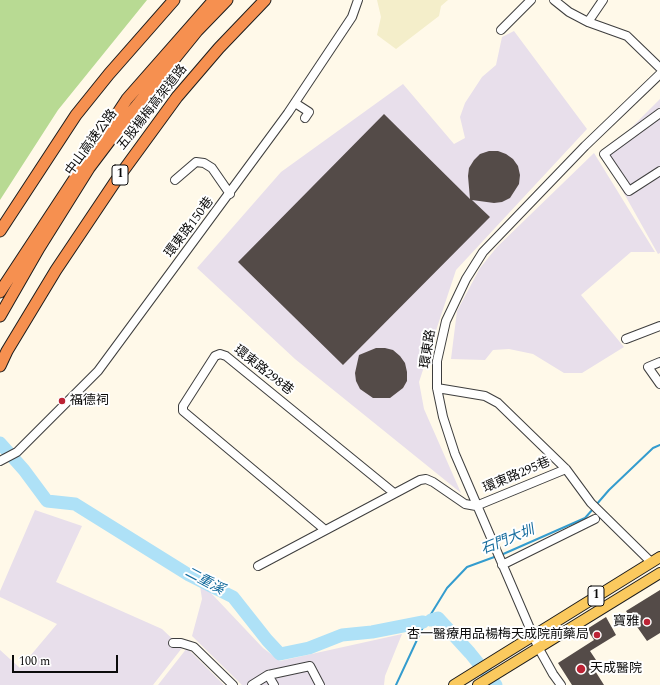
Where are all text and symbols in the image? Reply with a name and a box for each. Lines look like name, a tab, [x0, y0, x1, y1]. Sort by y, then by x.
street label: 五股楊梅高架道路	[115, 62, 191, 154]
street label: 中山高速公路	[63, 107, 121, 179]
road number: 1	[112, 165, 128, 185]
street label: 環東路150巷	[162, 195, 218, 261]
street label: 環東路	[418, 329, 440, 369]
street label: 環東路298巷	[230, 343, 296, 399]
place label: 福德祠	[70, 393, 109, 409]
marker: 福德祠	[57, 396, 67, 406]
street label: 環東路295巷	[481, 455, 553, 497]
water label: 石門大圳	[479, 523, 537, 559]
water label: 二重溪	[182, 565, 226, 599]
road number: 1	[588, 586, 604, 606]
place label: 寶雅	[613, 614, 639, 630]
marker: 寶雅	[642, 617, 652, 627]
place label: 杏一醫療用品楊梅天成院前藥局	[407, 627, 589, 643]
marker: 杏一醫療用品楊梅天成院前藥局	[592, 630, 602, 640]
scale bar	[14, 647, 120, 673]
text: 100 m	[19, 652, 50, 671]
place label: 天成醫院	[590, 661, 642, 677]
marker: 天成醫院	[575, 663, 587, 675]

